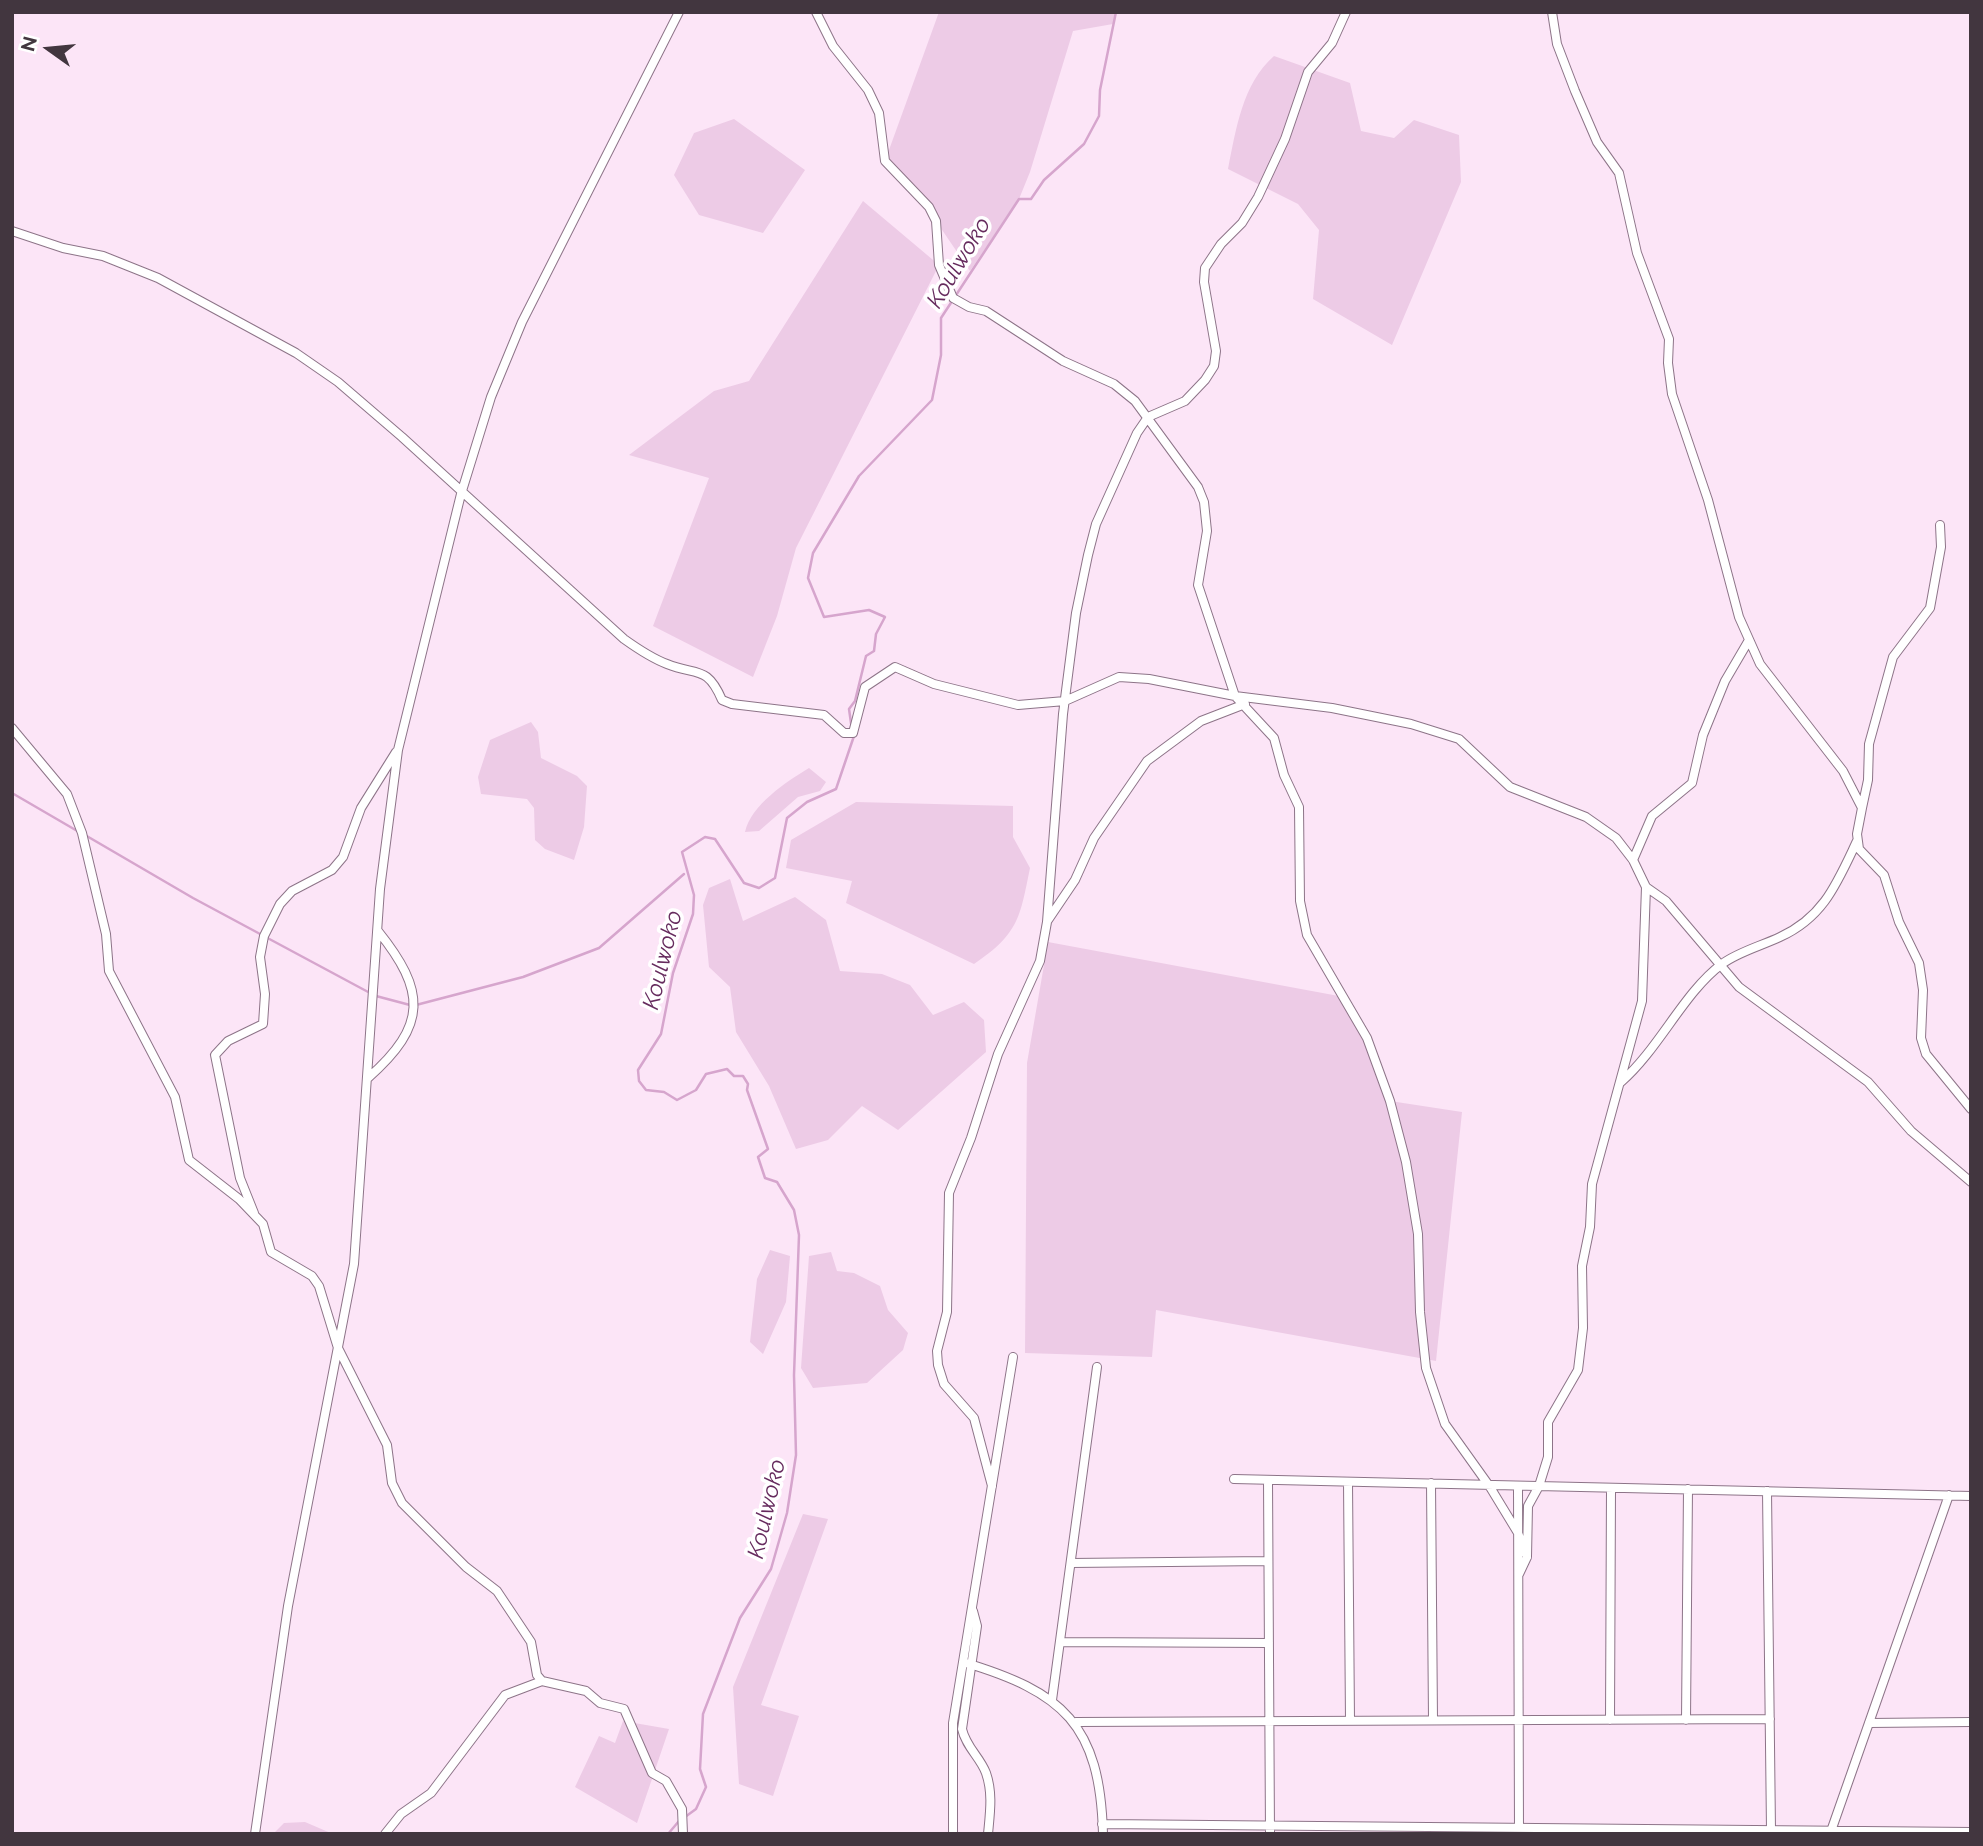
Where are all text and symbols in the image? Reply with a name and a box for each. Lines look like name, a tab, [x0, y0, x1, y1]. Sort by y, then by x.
north arrow	[14, 14, 84, 84]
text: N	[16, 34, 41, 53]
water label: Koulwoko	[921, 213, 997, 313]
water label: Koulwoko	[637, 908, 689, 1012]
water label: Koulwoko	[742, 1457, 792, 1561]

